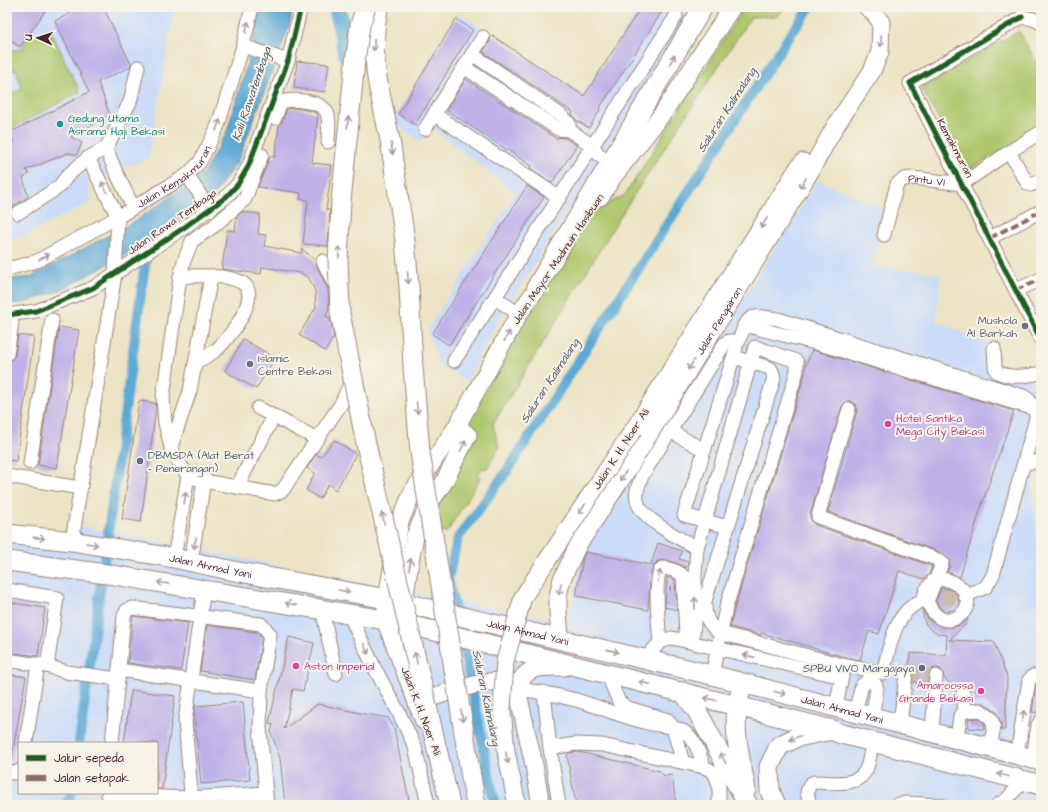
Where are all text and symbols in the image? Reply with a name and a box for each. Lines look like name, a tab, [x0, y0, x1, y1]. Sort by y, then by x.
north arrow	[18, 18, 58, 58]
one-way arrow	[244, 20, 252, 33]
text: U	[21, 34, 36, 42]
one-way arrow	[877, 34, 884, 47]
one-way arrow	[371, 38, 378, 51]
water label: Kali Rawatembaga	[228, 44, 277, 144]
one-way arrow	[668, 54, 676, 66]
water label: Saluran Kalimalang	[693, 64, 762, 156]
place label: Gedung Utama Asrama Haji Bekasi	[68, 111, 165, 139]
one-way arrow	[344, 116, 352, 129]
street label: Kemakmuran	[933, 116, 977, 181]
one-way arrow	[215, 118, 222, 131]
marker: Gedung Utama Asrama Haji Bekasi	[55, 119, 65, 129]
street label: Jalan Kemakmuran	[134, 142, 215, 211]
one-way arrow	[388, 142, 396, 155]
street label: Pintu VI	[907, 170, 946, 189]
one-way arrow	[799, 177, 807, 188]
one-way arrow	[100, 181, 107, 193]
street label: Jalan Rawa Tembaga	[125, 185, 220, 259]
street label: Jalan Mayor Madmuin Hasibuan	[509, 190, 608, 328]
one-way arrow	[759, 217, 767, 229]
one-way arrow	[335, 246, 342, 259]
one-way arrow	[38, 252, 50, 260]
one-way arrow	[405, 271, 412, 284]
street label: Jalan Pengairan	[692, 283, 746, 358]
place label: Mushola Al Barkah	[967, 313, 1018, 341]
marker: Mushola Al Barkah	[1020, 321, 1030, 331]
one-way arrow	[503, 330, 511, 342]
water label: Saluran Kalimalang	[516, 335, 585, 427]
place label: Islamic Centre Bekasi	[258, 351, 332, 379]
marker: Islamic Centre Bekasi	[245, 359, 255, 369]
one-way arrow	[687, 359, 695, 370]
one-way arrow	[413, 401, 420, 414]
street label: Jalan K. H. Noer Ali	[589, 405, 653, 492]
place label: Hotel Santika Mega City Bekasi	[896, 411, 985, 440]
marker: Hotel Santika Mega City Bekasi	[883, 419, 893, 429]
one-way arrow	[460, 441, 467, 453]
place label: DBMSDA (Alat Berat - Penerangan)	[148, 448, 255, 477]
marker: DBMSDA (Alat Berat - Penerangan)	[135, 456, 145, 466]
one-way arrow	[619, 470, 627, 481]
one-way arrow	[181, 492, 189, 505]
one-way arrow	[578, 503, 586, 514]
one-way arrow	[379, 511, 387, 524]
one-way arrow	[33, 534, 46, 541]
one-way arrow	[190, 536, 198, 549]
one-way arrow	[85, 541, 98, 549]
street label: Jalan Ahmad Yani	[168, 550, 253, 582]
one-way arrow	[406, 558, 414, 571]
one-way arrow	[655, 570, 663, 583]
one-way arrow	[157, 579, 170, 587]
one-way arrow	[555, 582, 563, 595]
house number: 1	[669, 582, 671, 595]
one-way arrow	[337, 587, 350, 595]
one-way arrow	[691, 597, 699, 610]
one-way arrow	[285, 600, 298, 608]
street label: Jalan Ahmad Yani	[485, 615, 570, 649]
one-way arrow	[362, 643, 370, 655]
water label: Saluran Kalimalang	[467, 648, 505, 749]
one-way arrow	[606, 648, 619, 656]
one-way arrow	[411, 652, 419, 665]
one-way arrow	[743, 652, 756, 660]
place label: Aston Imperial	[304, 659, 375, 674]
marker: Aston Imperial	[291, 661, 301, 671]
place label: SPBU VIVO Margajaya	[803, 661, 914, 677]
marker: SPBU VIVO Margajaya	[917, 663, 927, 673]
street label: Jalan K. H. Noer Ali	[397, 665, 445, 758]
place label: Amaroossa Grande Bekasi	[899, 678, 973, 706]
one-way arrow	[639, 679, 652, 686]
marker: Amaroossa Grande Bekasi	[976, 686, 986, 696]
one-way arrow	[774, 689, 787, 697]
street label: Jalan Ahmad Yani	[800, 691, 885, 727]
one-way arrow	[704, 695, 717, 702]
one-way arrow	[458, 710, 466, 723]
one-way arrow	[1019, 710, 1027, 723]
one-way arrow	[790, 735, 802, 743]
legend	[18, 742, 158, 794]
text: Jalur sepeda	[54, 750, 124, 767]
one-way arrow	[504, 751, 512, 764]
one-way arrow	[719, 752, 726, 764]
text: Jalan setapak	[54, 770, 130, 787]
one-way arrow	[997, 771, 1010, 778]

